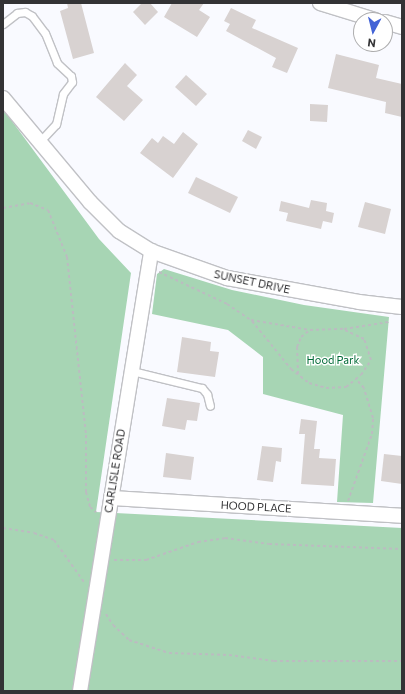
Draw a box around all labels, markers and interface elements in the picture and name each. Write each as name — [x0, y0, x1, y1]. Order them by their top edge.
north arrow — [353, 12, 393, 52]
text: N — [367, 36, 377, 50]
street label: SUNSET DRIVE — [213, 267, 291, 297]
park label: Hood Park — [307, 353, 359, 367]
street label: CARLISLE ROAD — [102, 428, 128, 514]
street label: HOOD PLACE — [220, 499, 292, 515]

